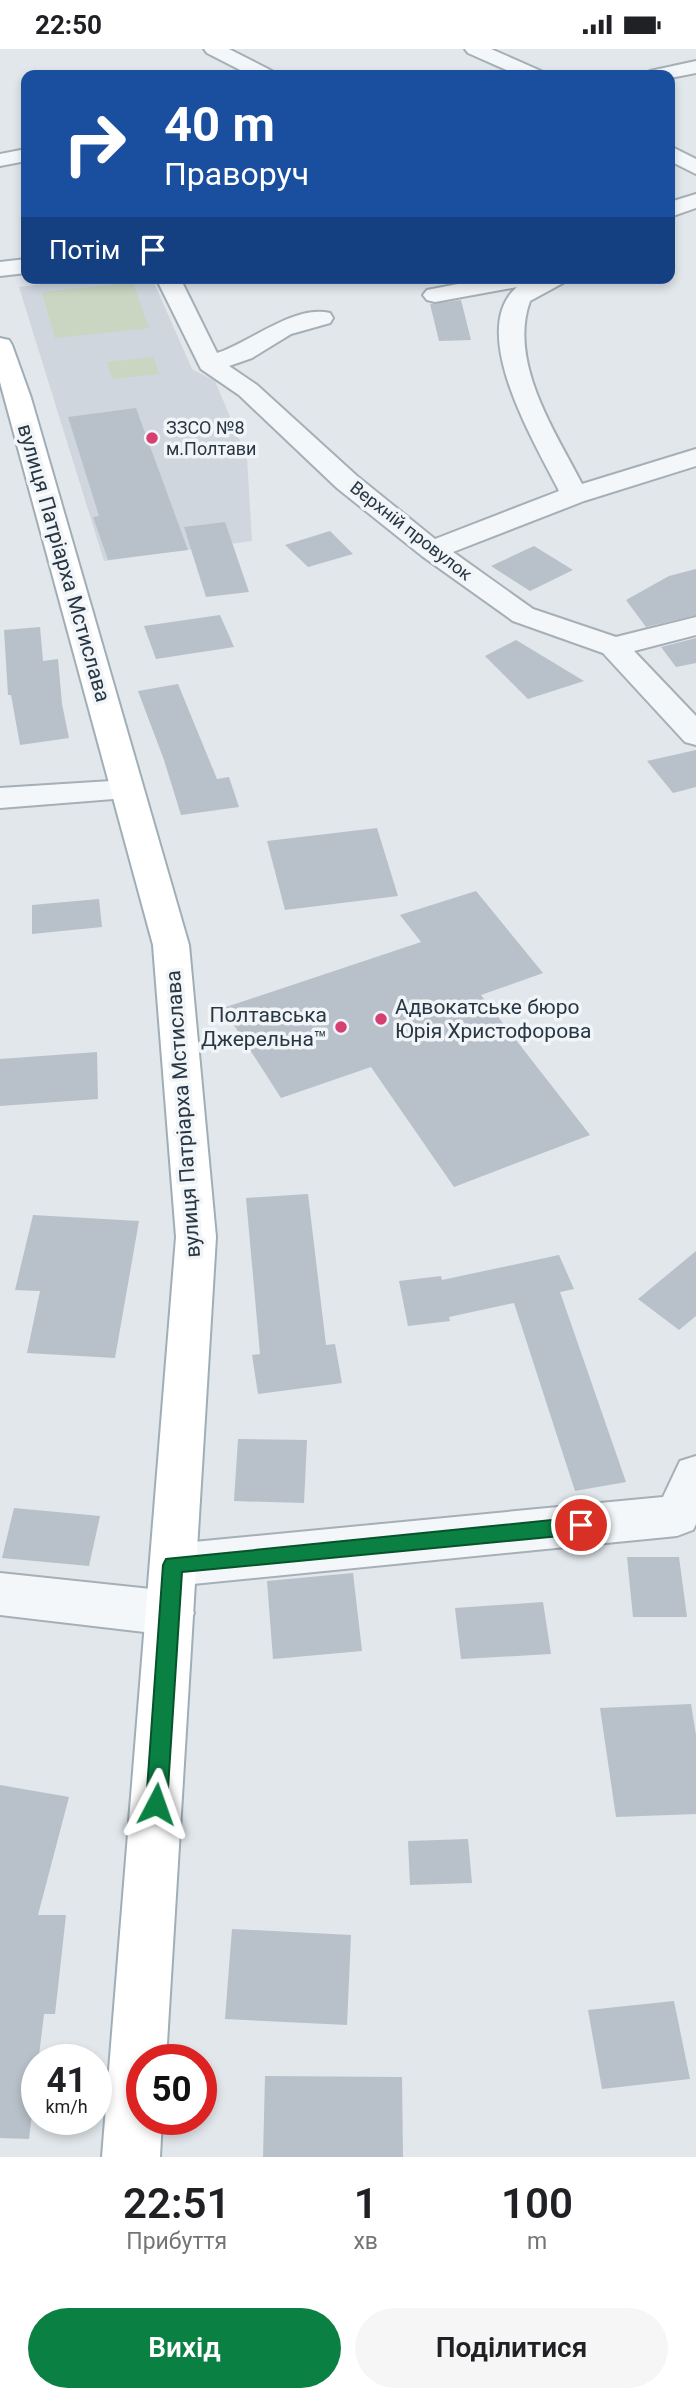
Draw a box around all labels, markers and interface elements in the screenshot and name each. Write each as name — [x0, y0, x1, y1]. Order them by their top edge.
text: 22:50 — [35, 10, 102, 40]
text: 40 m — [164, 96, 275, 153]
icon: right — [49, 98, 140, 189]
text: Праворуч — [164, 155, 309, 193]
icon: arrive — [134, 231, 172, 269]
text: Потім — [49, 235, 120, 265]
place label: ЗЗСО №8 м.Полтави — [166, 417, 256, 459]
street label: вулиця Патріарха Мстислава — [13, 421, 115, 705]
marker: ЗЗСО №8 м.Полтави — [144, 430, 160, 446]
street label: Верхній провулок — [346, 477, 477, 585]
street label: вулиця Патріарха Мстислава — [161, 970, 205, 1258]
place label: Адвокатське бюро Юрія Христофорова — [395, 995, 592, 1043]
place label: Полтавська Джерельна™ — [201, 1003, 327, 1051]
marker: Адвокатське бюро Юрія Христофорова — [373, 1011, 389, 1027]
marker: Полтавська Джерельна™ — [333, 1019, 349, 1035]
pin — [551, 1495, 611, 1555]
icon: arrive — [562, 1506, 600, 1544]
position arrow — [119, 1767, 193, 1841]
speed limit sign: 50 — [126, 2044, 217, 2135]
text: 41 — [46, 2060, 87, 2101]
text: km/h — [45, 2096, 88, 2117]
text: 22:51 — [123, 2179, 230, 2228]
text: 1 — [354, 2179, 378, 2228]
text: 100 — [501, 2179, 573, 2228]
text: Прибуття — [126, 2228, 227, 2255]
text: хв — [353, 2228, 378, 2255]
text: m — [527, 2228, 547, 2255]
button: Вихід — [28, 2308, 341, 2388]
button: Поділитися — [355, 2308, 668, 2388]

